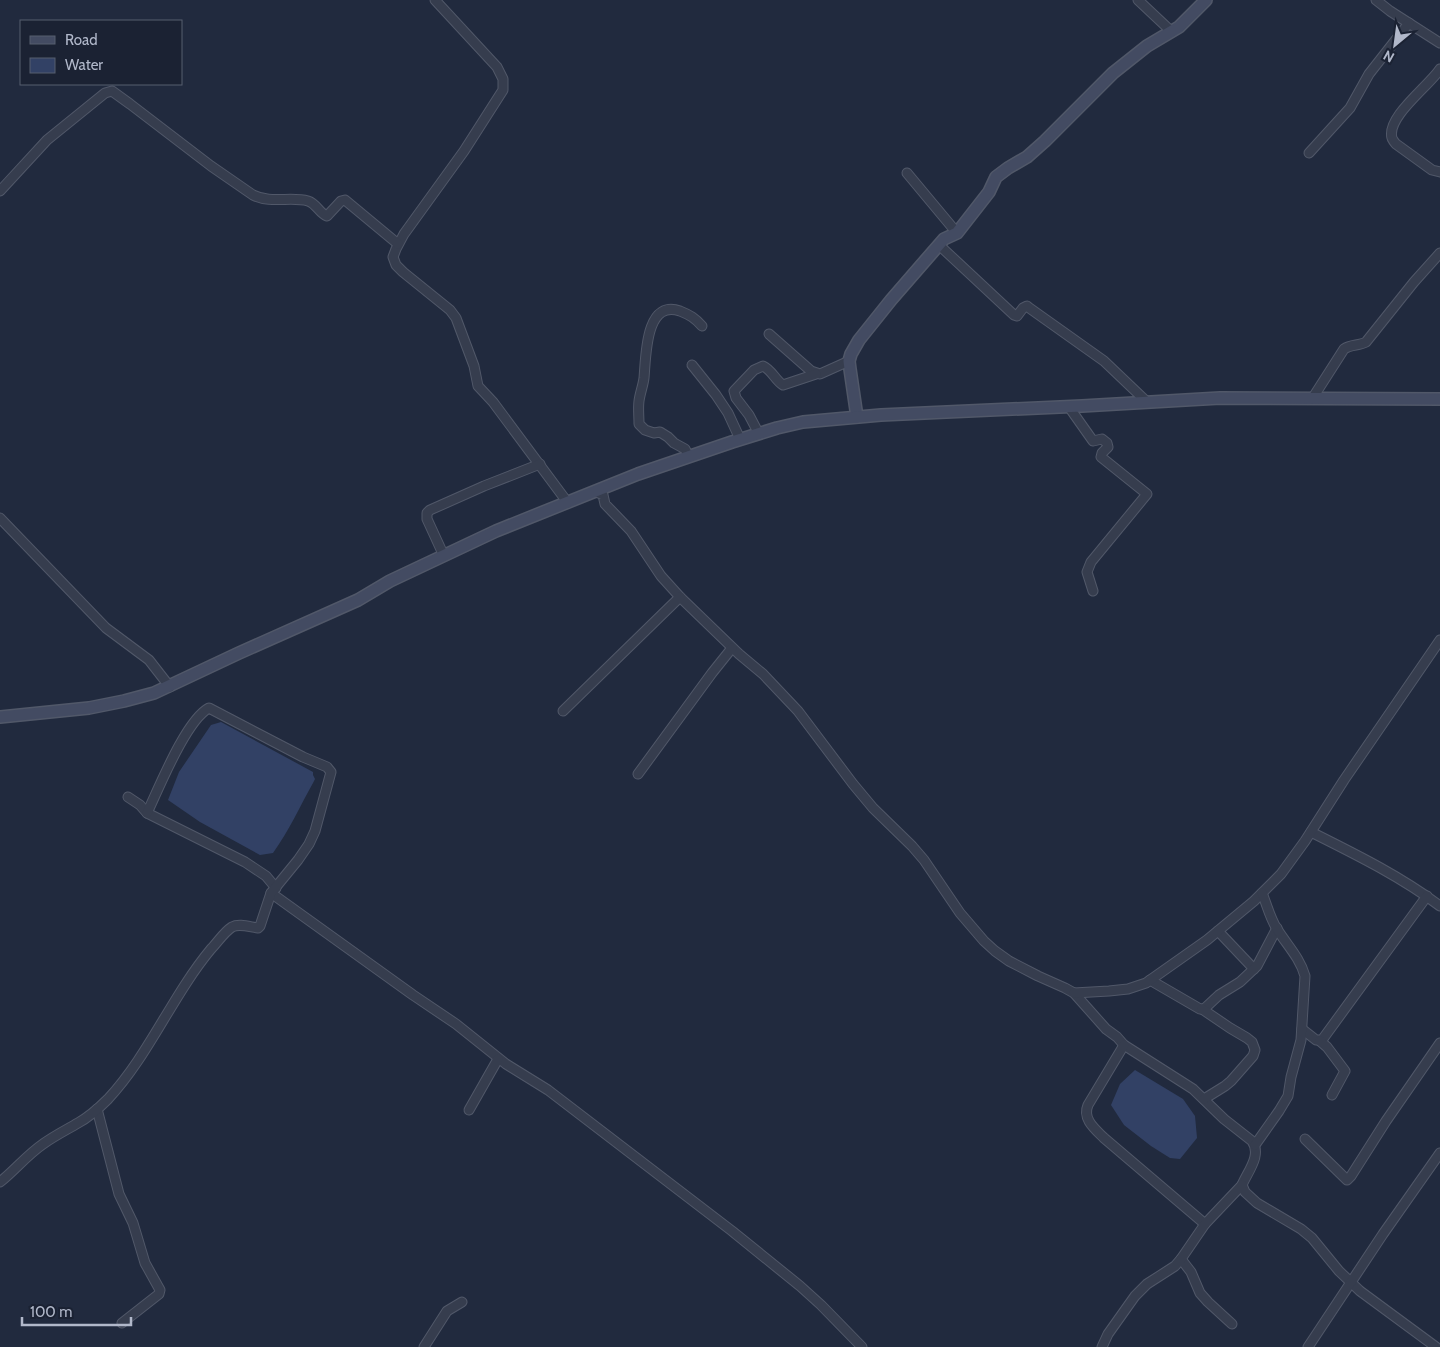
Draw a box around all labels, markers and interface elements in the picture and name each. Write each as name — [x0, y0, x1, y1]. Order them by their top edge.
legend — [20, 20, 182, 85]
north arrow — [1370, 20, 1420, 70]
text: Road — [65, 31, 98, 49]
text: N — [1380, 46, 1397, 67]
text: Water — [65, 56, 103, 74]
scale bar — [22, 1294, 131, 1326]
text: 100 m — [30, 1303, 72, 1321]

